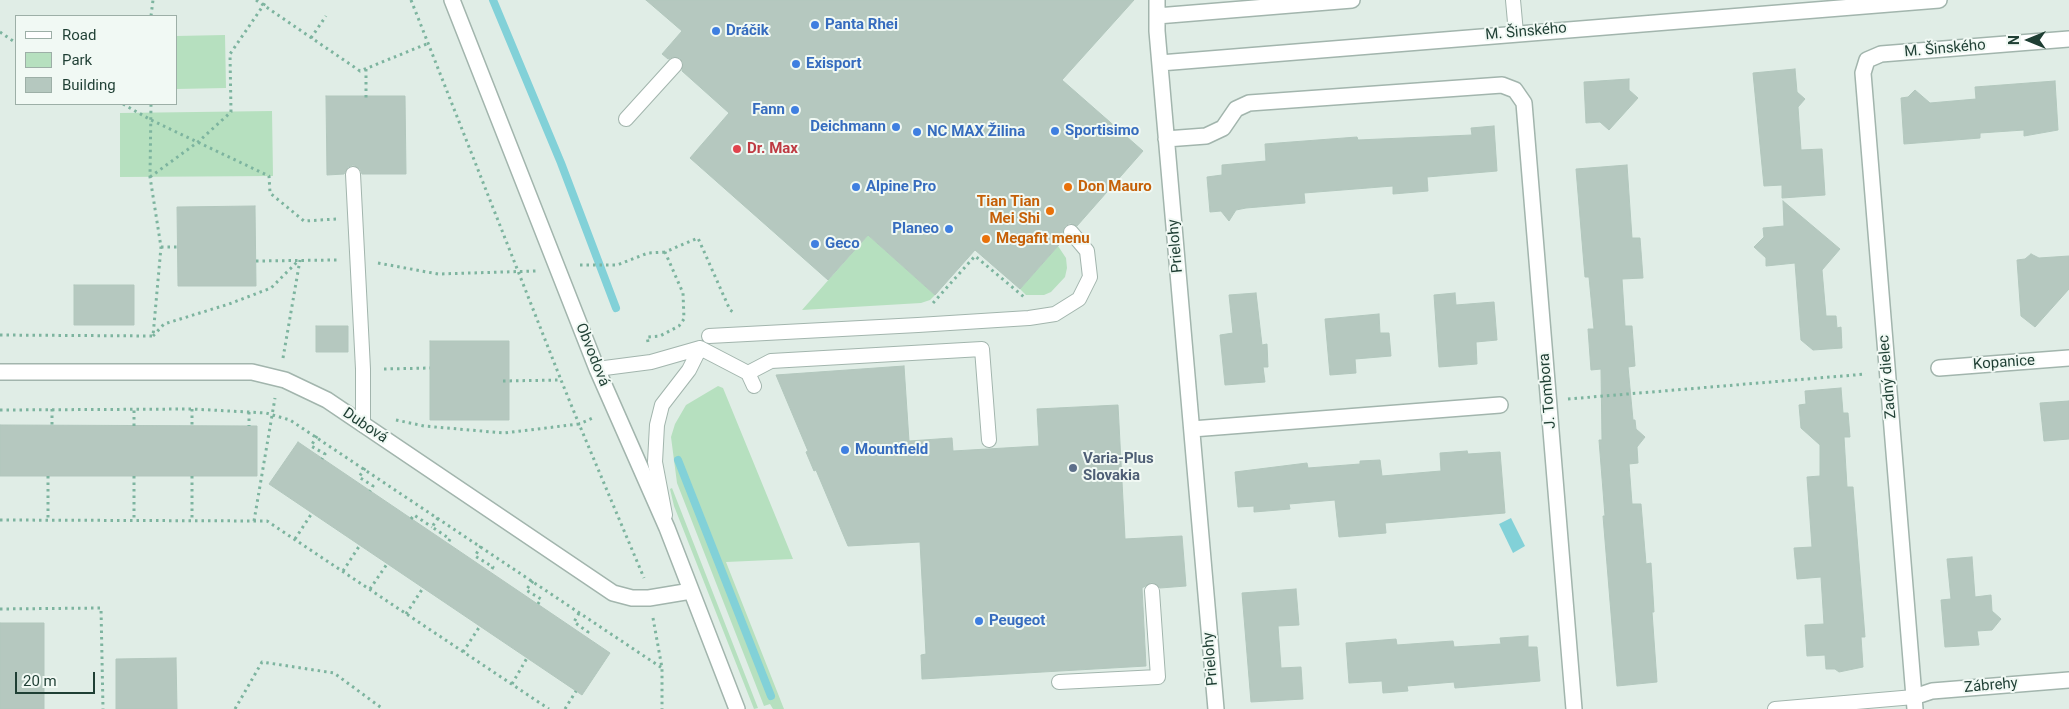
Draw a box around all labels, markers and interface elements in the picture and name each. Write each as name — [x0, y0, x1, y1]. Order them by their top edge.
legend — [15, 15, 178, 105]
north arrow — [2004, 15, 2054, 65]
place label: Panta Rhei — [825, 16, 898, 34]
marker: Panta Rhei — [809, 19, 821, 31]
street label: M. Šinského — [1485, 19, 1567, 45]
place label: Dráčik — [726, 22, 769, 40]
marker: Dráčik — [710, 25, 722, 37]
text: Road — [62, 26, 96, 44]
text: N — [2006, 35, 2022, 45]
street label: M. Šinského — [1904, 36, 1986, 62]
text: Park — [62, 51, 92, 69]
place label: Exisport — [806, 55, 862, 73]
marker: Exisport — [790, 58, 802, 70]
text: Building — [62, 76, 116, 94]
place label: Fann — [752, 101, 785, 119]
marker: Fann — [789, 104, 801, 116]
place label: Deichmann — [810, 118, 886, 136]
marker: Deichmann — [890, 121, 902, 133]
place label: Sportisimo — [1065, 122, 1139, 140]
place label: NC MAX Žilina — [927, 123, 1025, 141]
marker: Sportisimo — [1049, 125, 1061, 137]
marker: NC MAX Žilina — [911, 126, 923, 138]
place label: Dr. Max — [747, 140, 798, 158]
marker: Dr. Max — [731, 143, 743, 155]
place label: Alpine Pro — [866, 178, 936, 196]
place label: Don Mauro — [1078, 178, 1152, 196]
marker: Alpine Pro — [850, 181, 862, 193]
marker: Don Mauro — [1062, 181, 1074, 193]
place label: Tian Tian Mei Shi — [977, 193, 1040, 228]
marker: Tian Tian Mei Shi — [1044, 205, 1056, 217]
street label: Prielohy — [1165, 218, 1187, 274]
place label: Planeo — [892, 220, 939, 238]
marker: Planeo — [943, 223, 955, 235]
place label: Megafit menu — [996, 230, 1090, 248]
marker: Megafit menu — [980, 233, 992, 245]
place label: Geco — [825, 235, 860, 253]
marker: Geco — [809, 238, 821, 250]
street label: Obvodová — [571, 321, 613, 389]
street label: Zadný dielec — [1875, 334, 1901, 420]
street label: J. Tombora — [1536, 352, 1560, 430]
street label: Kopanice — [1972, 352, 2036, 374]
street label: Dubová — [339, 404, 391, 448]
place label: Mountfield — [855, 441, 928, 459]
marker: Mountfield — [839, 444, 851, 456]
place label: Varia-Plus Slovakia — [1083, 450, 1154, 485]
marker: Varia-Plus Slovakia — [1067, 462, 1079, 474]
place label: Peugeot — [989, 612, 1045, 630]
marker: Peugeot — [973, 615, 985, 627]
street label: Prielohy — [1200, 631, 1222, 687]
scale bar — [18, 662, 98, 694]
text: 20 m — [23, 672, 57, 690]
street label: Zábrehy — [1963, 675, 2019, 697]

